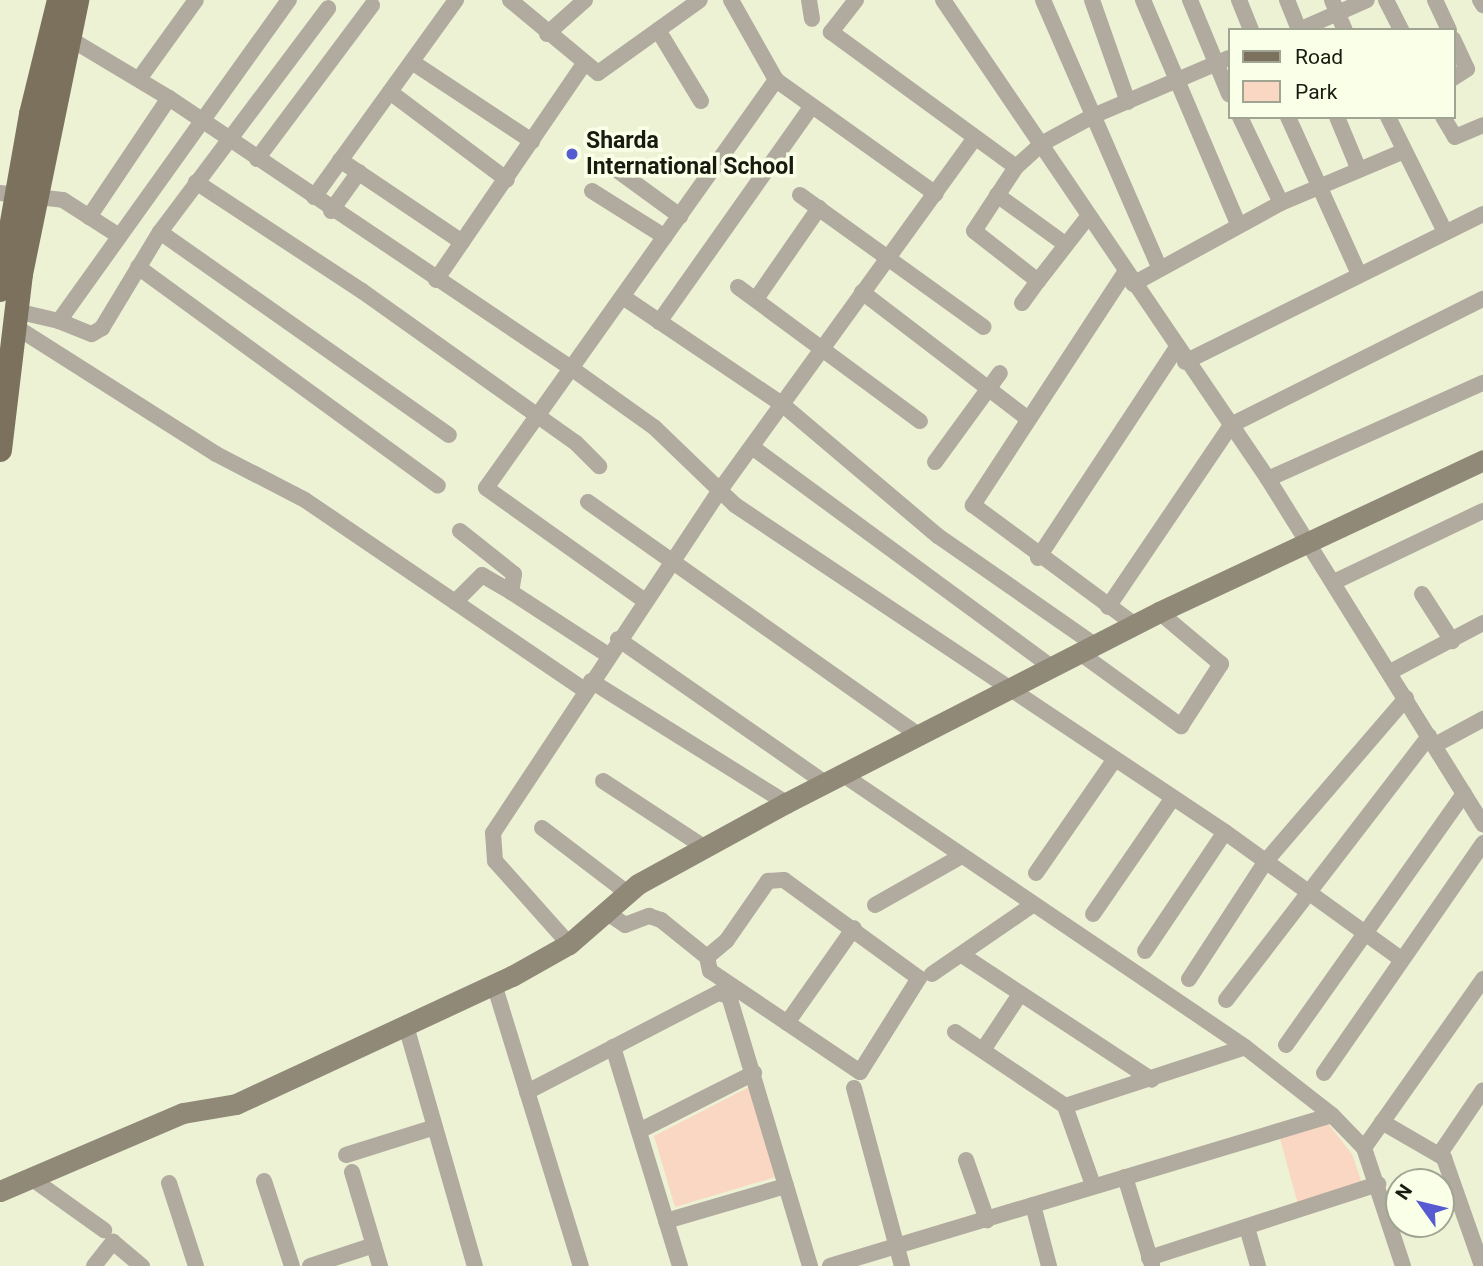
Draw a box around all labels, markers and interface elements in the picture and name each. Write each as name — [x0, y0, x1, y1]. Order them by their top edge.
legend — [1228, 28, 1455, 119]
text: Road — [1295, 45, 1343, 69]
text: Park — [1295, 80, 1337, 104]
place label: Sharda International School — [586, 127, 794, 181]
marker: Sharda International School — [564, 146, 580, 162]
north arrow — [1385, 1168, 1455, 1238]
text: N — [1391, 1180, 1417, 1204]

